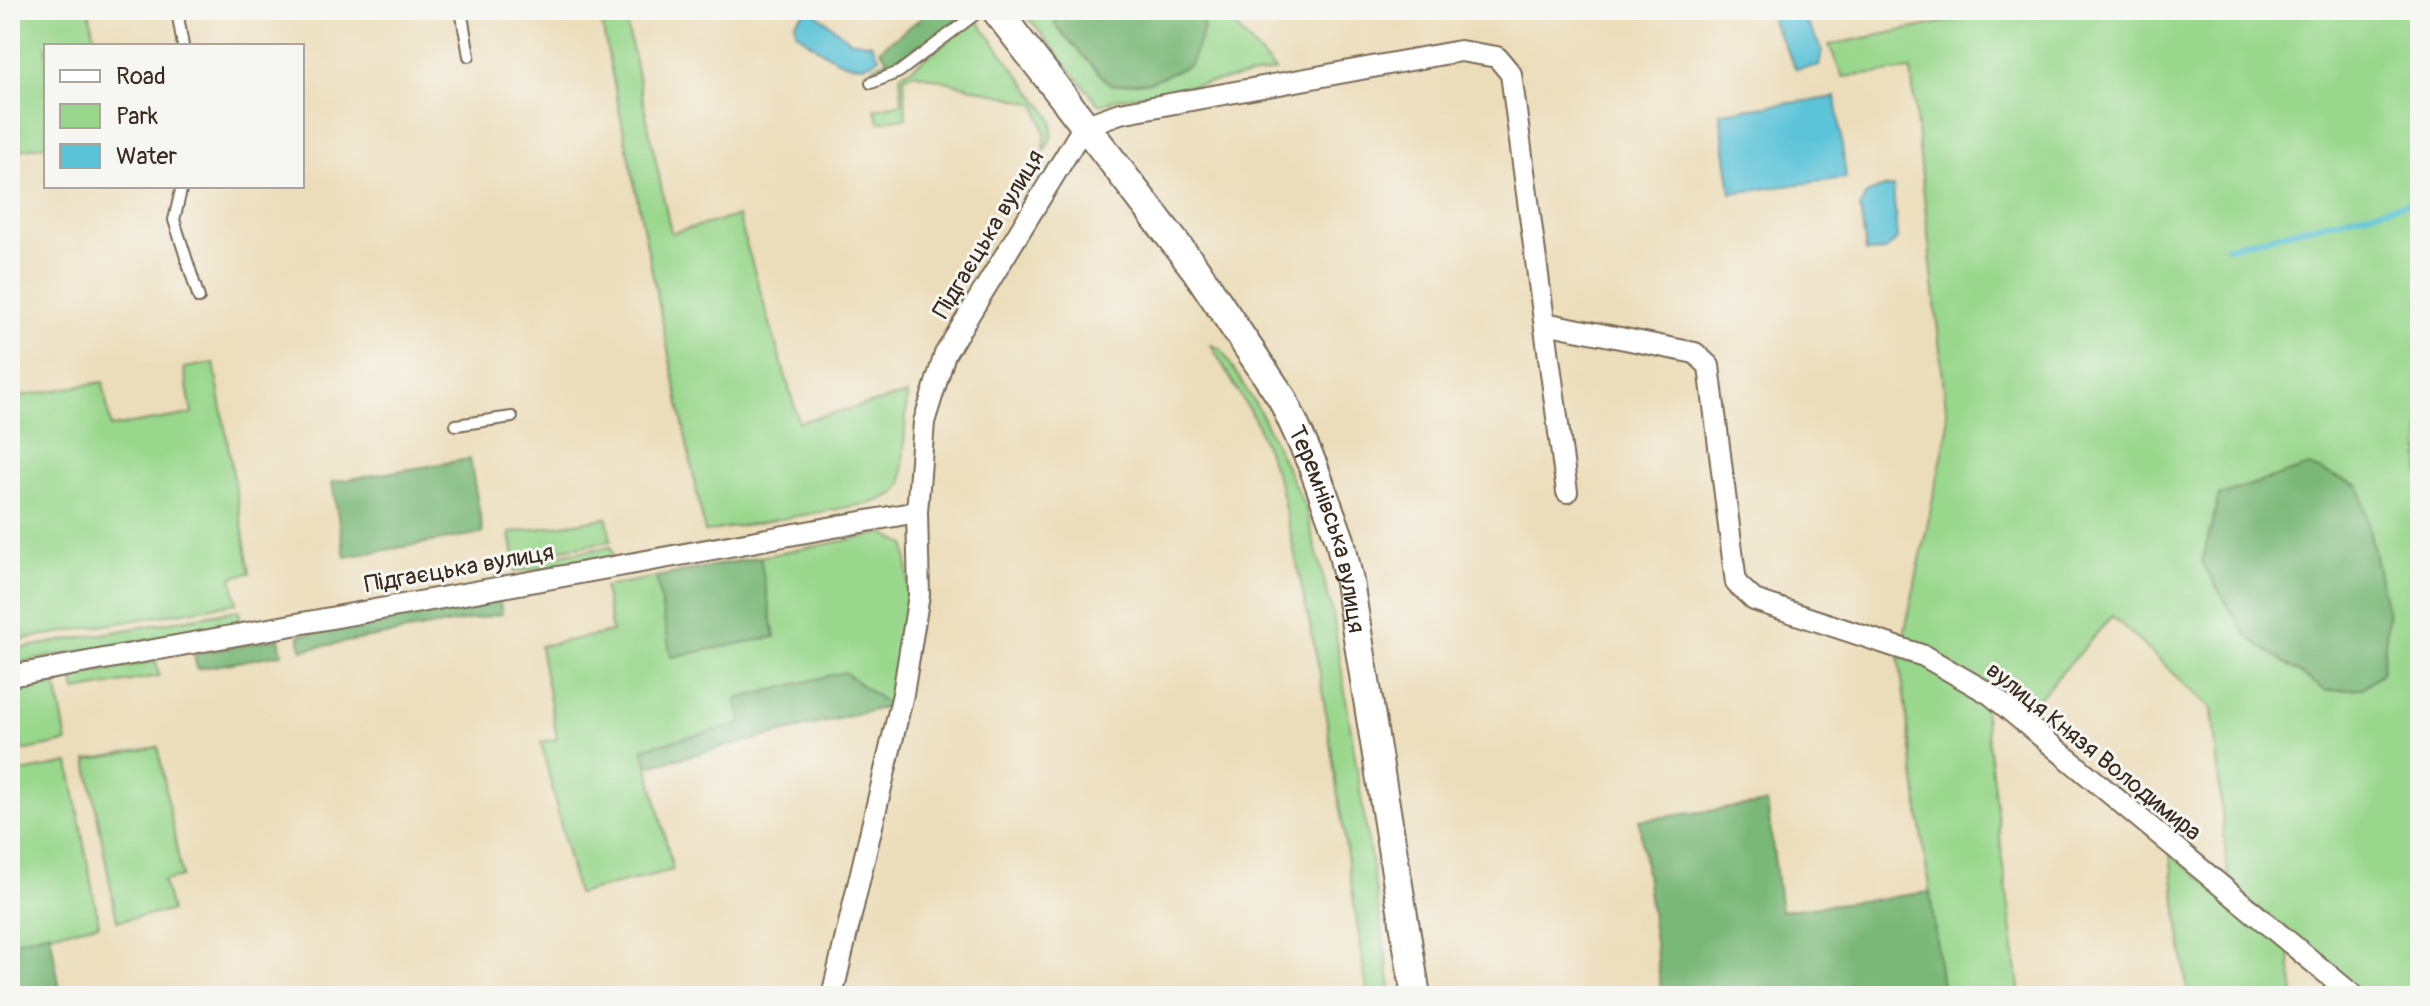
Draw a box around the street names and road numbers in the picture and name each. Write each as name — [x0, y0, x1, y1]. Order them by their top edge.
street label: Підгаєцька вулиця — [927, 145, 1050, 324]
street label: Теремнівська вулиця — [1282, 421, 1371, 635]
street label: Підгаєцька вулиця — [362, 538, 556, 599]
street label: вулиця Князя Володимира — [1980, 656, 2207, 847]

